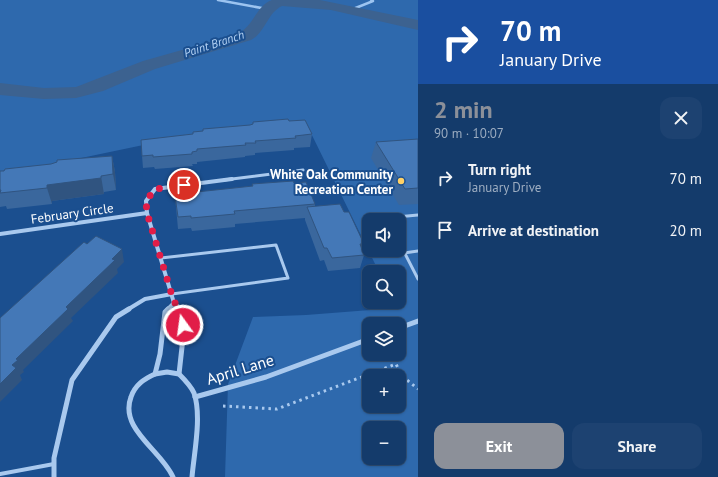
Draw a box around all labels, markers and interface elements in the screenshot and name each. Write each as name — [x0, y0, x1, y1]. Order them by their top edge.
text: 70 m — [500, 12, 561, 49]
icon: right — [434, 16, 486, 68]
water label: Paint Branch — [182, 27, 246, 60]
text: January Drive — [500, 48, 602, 71]
text: 2 min — [434, 94, 493, 125]
button: close — [660, 97, 702, 139]
text: 90 m · 10:07 — [434, 125, 504, 142]
text: Turn right — [468, 160, 531, 179]
place label: White Oak Community Recreation Center — [270, 166, 394, 198]
icon: right — [434, 167, 456, 189]
pin — [167, 168, 201, 202]
text: 70 m — [669, 169, 702, 188]
icon: arrive — [173, 174, 195, 196]
marker: White Oak Community Recreation Center — [396, 176, 406, 186]
text: January Drive — [468, 179, 541, 196]
street label: February Circle — [30, 199, 114, 228]
map controls — [362, 213, 406, 465]
button: sound — [362, 213, 406, 257]
icon: arrive — [434, 219, 456, 241]
text: Arrive at destination — [468, 221, 599, 240]
text: 20 m — [669, 221, 702, 240]
button: search — [362, 265, 406, 309]
position arrow — [162, 304, 204, 346]
button: layers — [362, 317, 406, 361]
street label: April Lane — [204, 349, 276, 389]
button: + — [362, 369, 406, 413]
button: − — [362, 421, 406, 465]
button: Exit — [434, 423, 564, 469]
button: Share — [572, 423, 702, 469]

